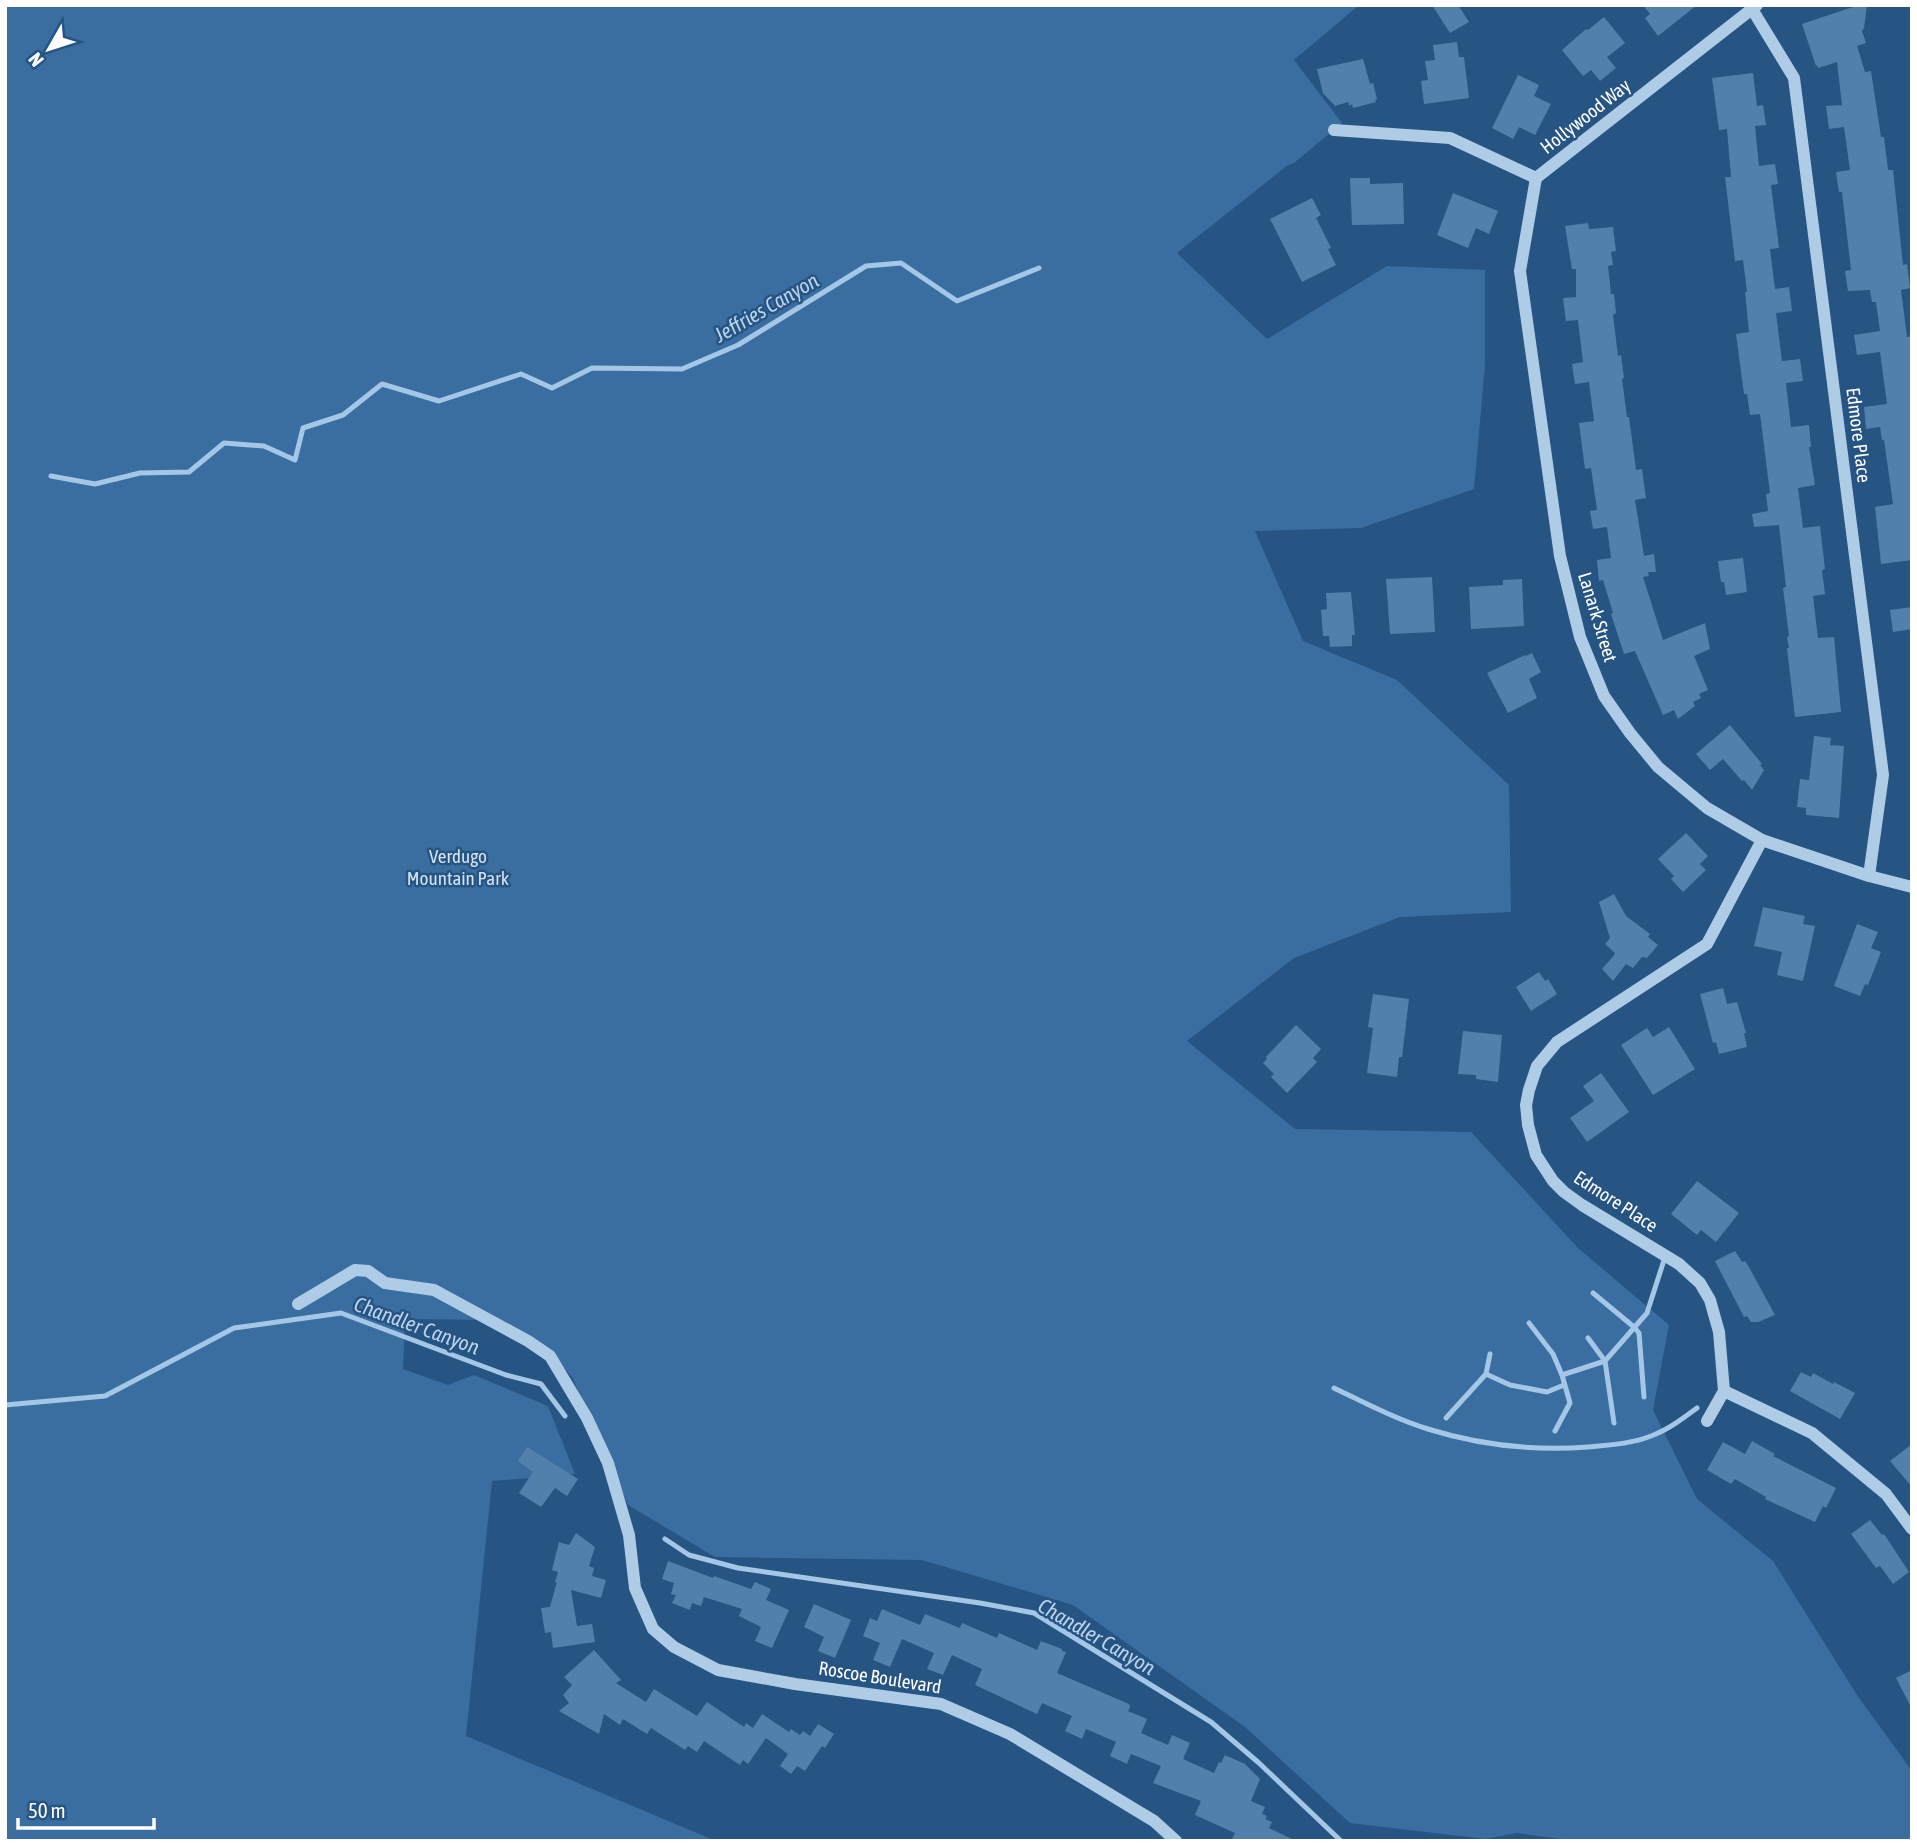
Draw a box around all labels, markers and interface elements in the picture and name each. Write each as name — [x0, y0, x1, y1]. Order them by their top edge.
north arrow — [14, 14, 84, 84]
text: N — [24, 48, 48, 71]
street label: Hollywood Way — [1536, 74, 1635, 158]
water label: Jeffries Canyon — [709, 268, 822, 347]
street label: Edmore Place — [1842, 386, 1876, 484]
street label: Lanark Street — [1574, 570, 1622, 664]
park label: Verdugo Mountain Park — [407, 845, 510, 889]
street label: Edmore Place — [1570, 1166, 1662, 1236]
water label: Chandler Canyon — [351, 1291, 483, 1359]
water label: Chandler Canyon — [1034, 1593, 1160, 1679]
street label: Roscoe Boulevard — [817, 1656, 943, 1698]
scale bar — [18, 1786, 154, 1830]
text: 50 m — [28, 1798, 66, 1822]

